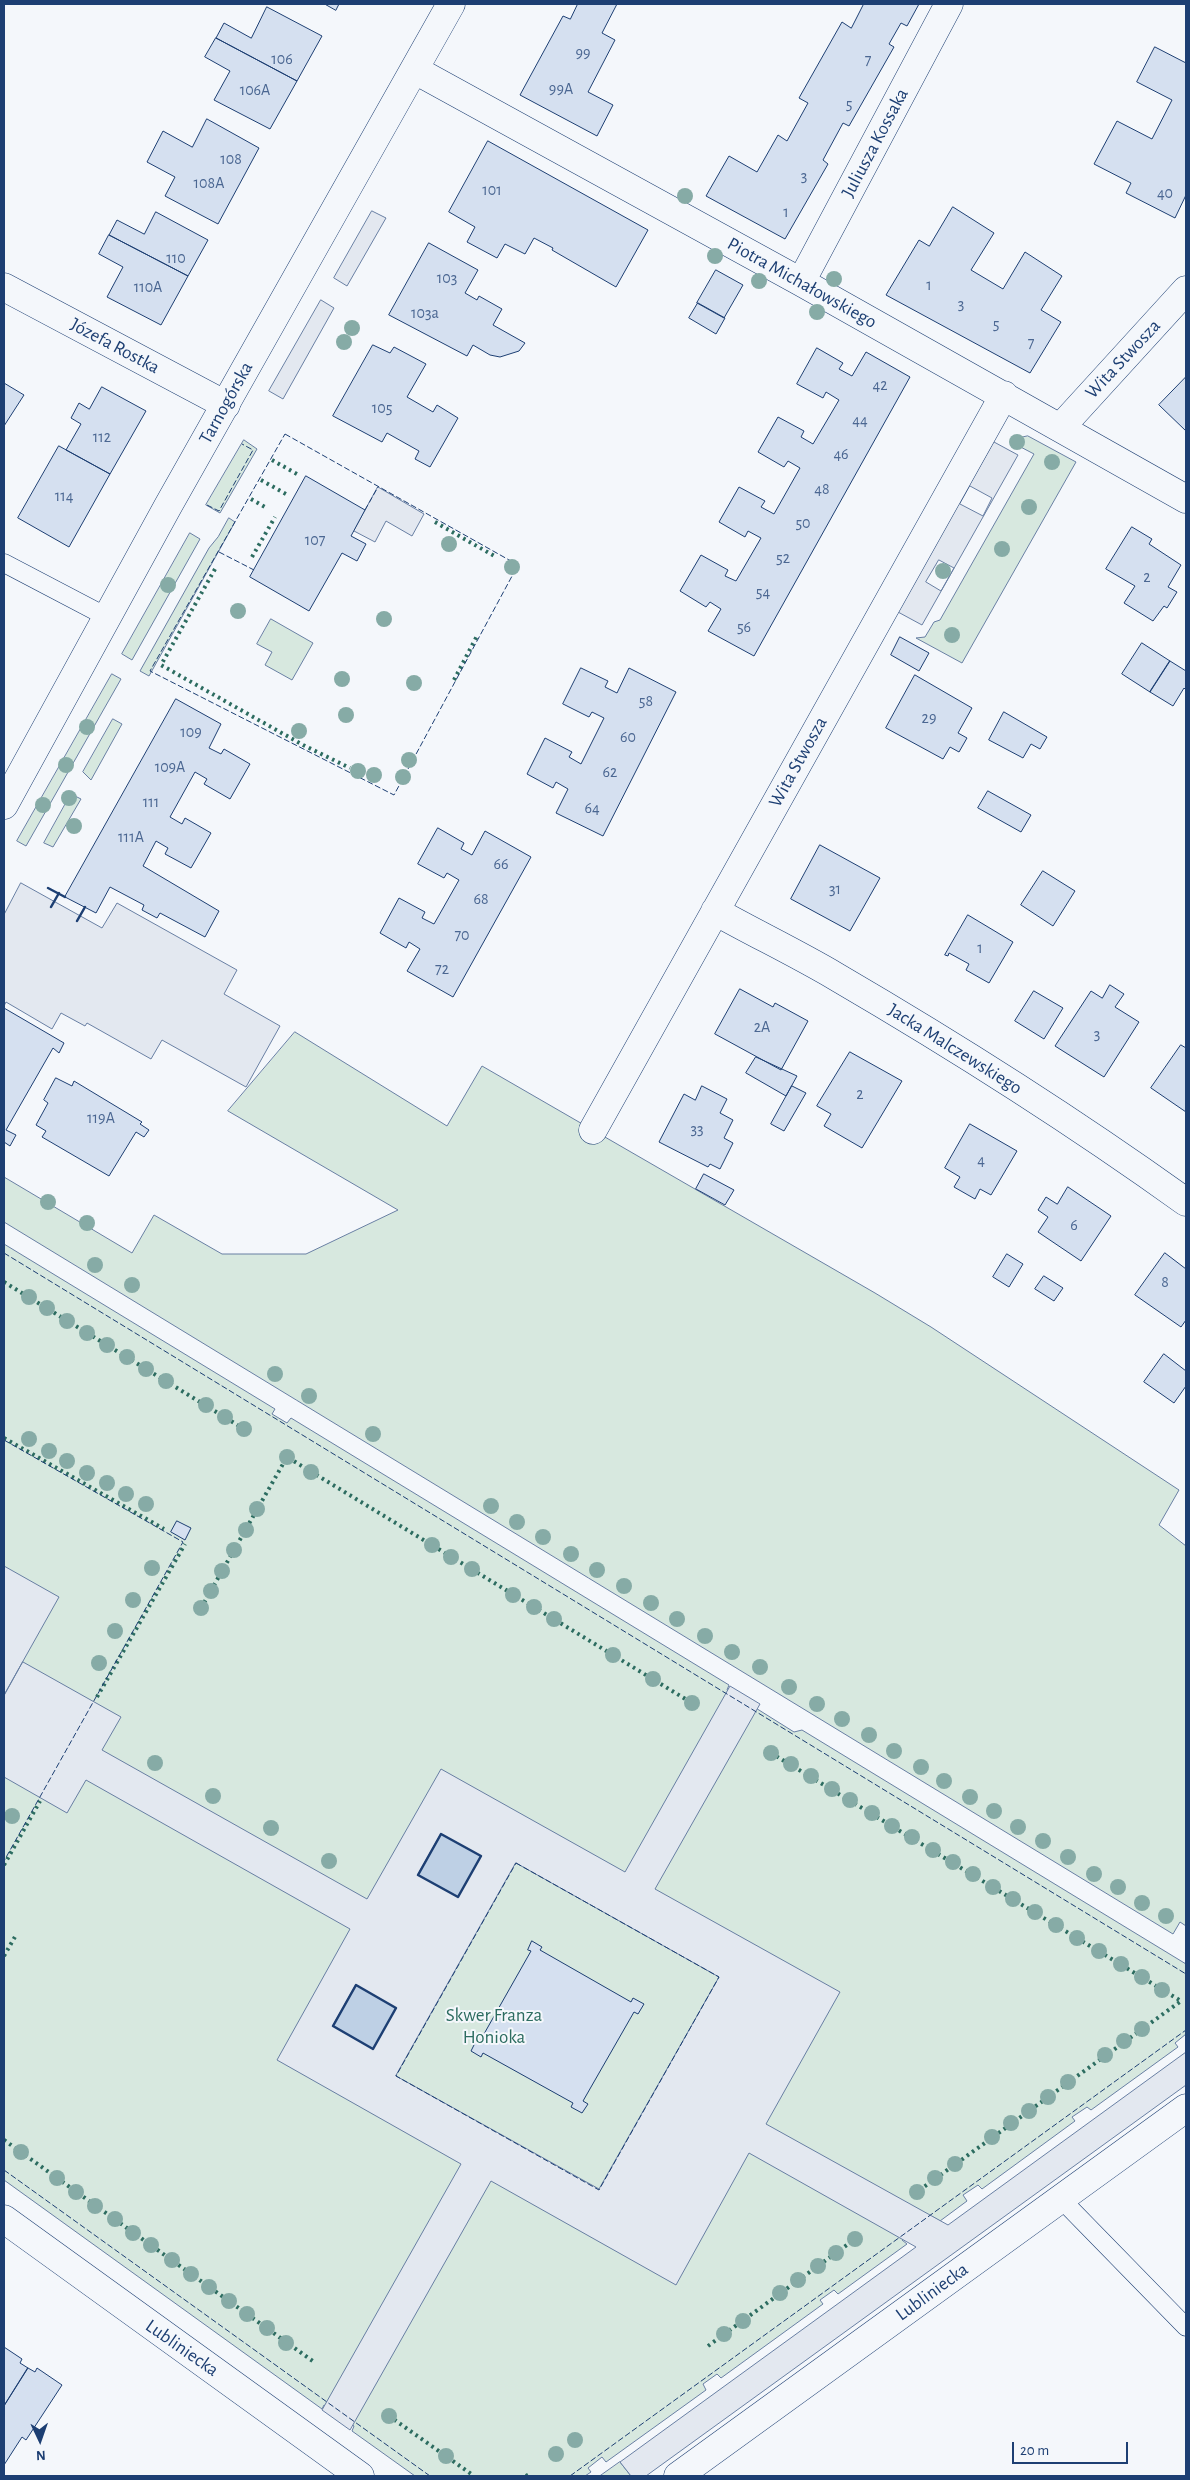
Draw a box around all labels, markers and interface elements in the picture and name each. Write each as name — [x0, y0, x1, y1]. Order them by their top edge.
house number: 99 — [575, 43, 591, 63]
house number: 106 — [271, 49, 293, 69]
house number: 7 — [865, 50, 871, 70]
house number: 99A — [549, 79, 573, 99]
house number: 106A — [240, 80, 270, 100]
street label: Juliusza Kossaka — [837, 85, 913, 201]
house number: 5 — [846, 94, 852, 114]
house number: 108 — [220, 149, 242, 169]
house number: 3 — [801, 166, 807, 186]
house number: 108A — [194, 173, 224, 193]
house number: 101 — [482, 180, 502, 200]
house number: 40 — [1157, 183, 1173, 203]
house number: 1 — [783, 202, 789, 222]
street label: Piotra Michałowskiego — [723, 232, 881, 334]
house number: 110 — [166, 248, 186, 268]
house number: 103 — [437, 268, 457, 288]
house number: 1 — [926, 275, 932, 295]
house number: 110A — [134, 277, 162, 297]
house number: 3 — [958, 294, 964, 314]
house number: 103a — [411, 303, 439, 323]
street label: Józefa Rostka — [67, 313, 163, 379]
house number: 5 — [993, 314, 999, 334]
street label: Wita Stwosza — [1081, 315, 1165, 403]
house number: 7 — [1028, 333, 1034, 353]
street label: Tarnogórska — [194, 358, 258, 448]
house number: 42 — [873, 375, 887, 395]
house number: 105 — [372, 398, 392, 418]
house number: 44 — [852, 410, 868, 430]
house number: 112 — [93, 427, 111, 447]
house number: 46 — [833, 444, 849, 464]
house number: 48 — [814, 479, 830, 499]
house number: 114 — [55, 486, 73, 506]
house number: 50 — [795, 513, 811, 533]
house number: 107 — [305, 530, 325, 550]
house number: 52 — [776, 548, 790, 568]
house number: 2 — [1143, 567, 1151, 587]
house number: 54 — [756, 582, 770, 602]
house number: 56 — [737, 617, 751, 637]
house number: 58 — [639, 691, 653, 711]
house number: 29 — [922, 708, 936, 728]
street label: Wita Stwosza — [764, 713, 832, 811]
house number: 109 — [180, 722, 202, 742]
house number: 60 — [620, 727, 636, 747]
house number: 109A — [155, 757, 185, 777]
house number: 62 — [603, 762, 617, 782]
house number: 111 — [143, 792, 159, 812]
house number: 64 — [584, 798, 600, 818]
house number: 111A — [118, 827, 144, 847]
house number: 66 — [493, 854, 509, 874]
house number: 31 — [829, 879, 841, 899]
house number: 68 — [473, 889, 489, 909]
house number: 70 — [454, 925, 470, 945]
house number: 1 — [977, 938, 983, 958]
house number: 72 — [435, 959, 449, 979]
street label: Jacka Malczewskiego — [884, 999, 1026, 1099]
house number: 2A — [754, 1017, 770, 1037]
house number: 3 — [1094, 1024, 1100, 1044]
house number: 2 — [856, 1084, 864, 1104]
house number: 119A — [87, 1108, 115, 1128]
house number: 33 — [690, 1119, 704, 1139]
house number: 4 — [977, 1150, 985, 1170]
house number: 6 — [1070, 1215, 1078, 1235]
house number: 8 — [1161, 1272, 1169, 1292]
park label: Skwer Franza Honioka — [446, 2004, 542, 2048]
street label: Lubliniecka — [891, 2258, 973, 2326]
street label: Lubliniecka — [141, 2315, 223, 2381]
north arrow — [15, 2415, 65, 2465]
scale bar — [1015, 2432, 1131, 2464]
text: 20 m — [1020, 2443, 1049, 2458]
text: N — [36, 2448, 46, 2462]

